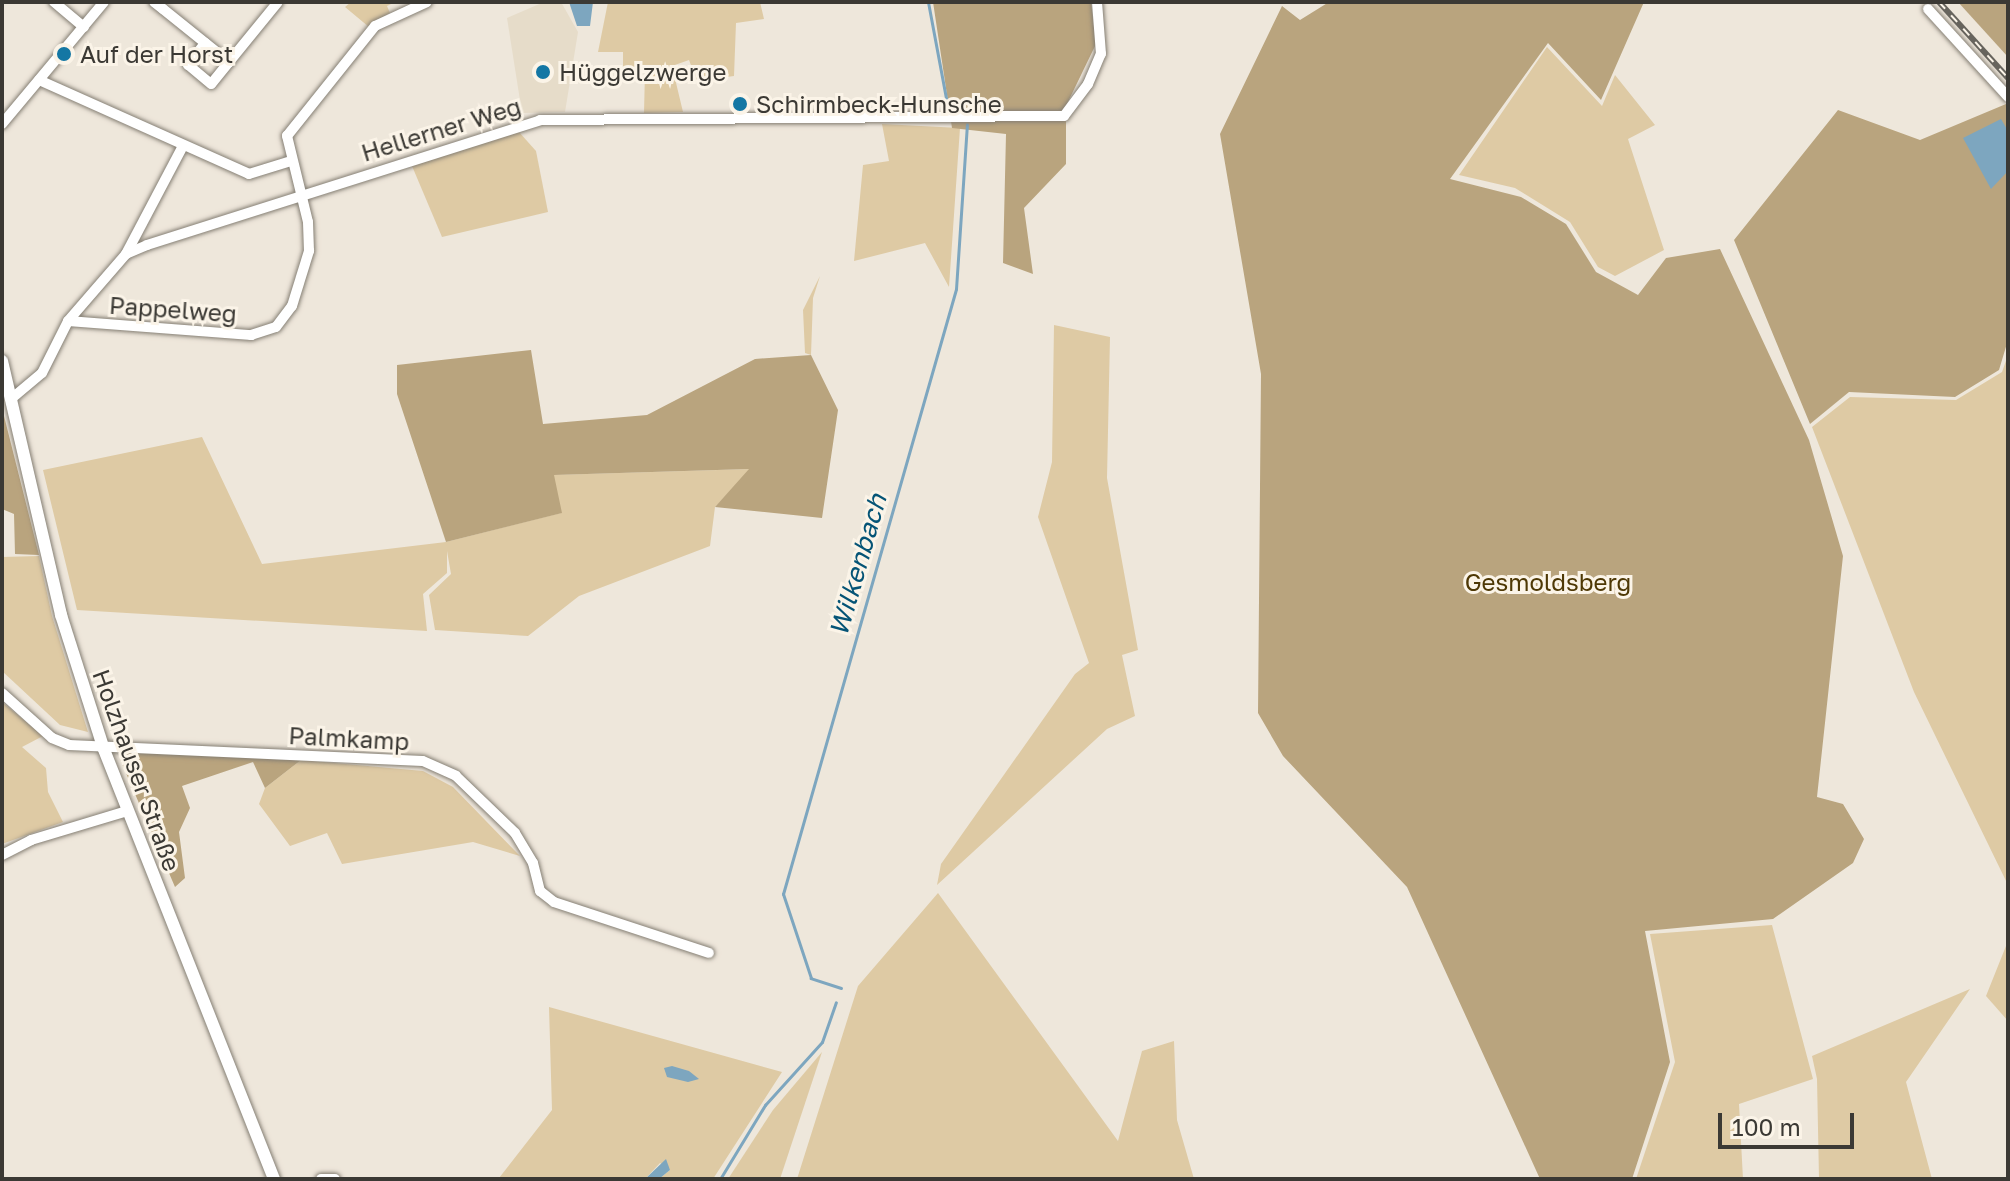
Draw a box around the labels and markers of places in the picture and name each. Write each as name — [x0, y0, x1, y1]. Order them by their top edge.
place label: Auf der Horst — [80, 40, 233, 68]
marker: Auf der Horst — [55, 45, 73, 63]
place label: Hüggelzwerge — [559, 58, 727, 86]
marker: Hüggelzwerge — [534, 63, 552, 81]
place label: Schirmbeck-Hunsche — [756, 90, 1002, 118]
marker: Schirmbeck-Hunsche — [731, 95, 749, 113]

